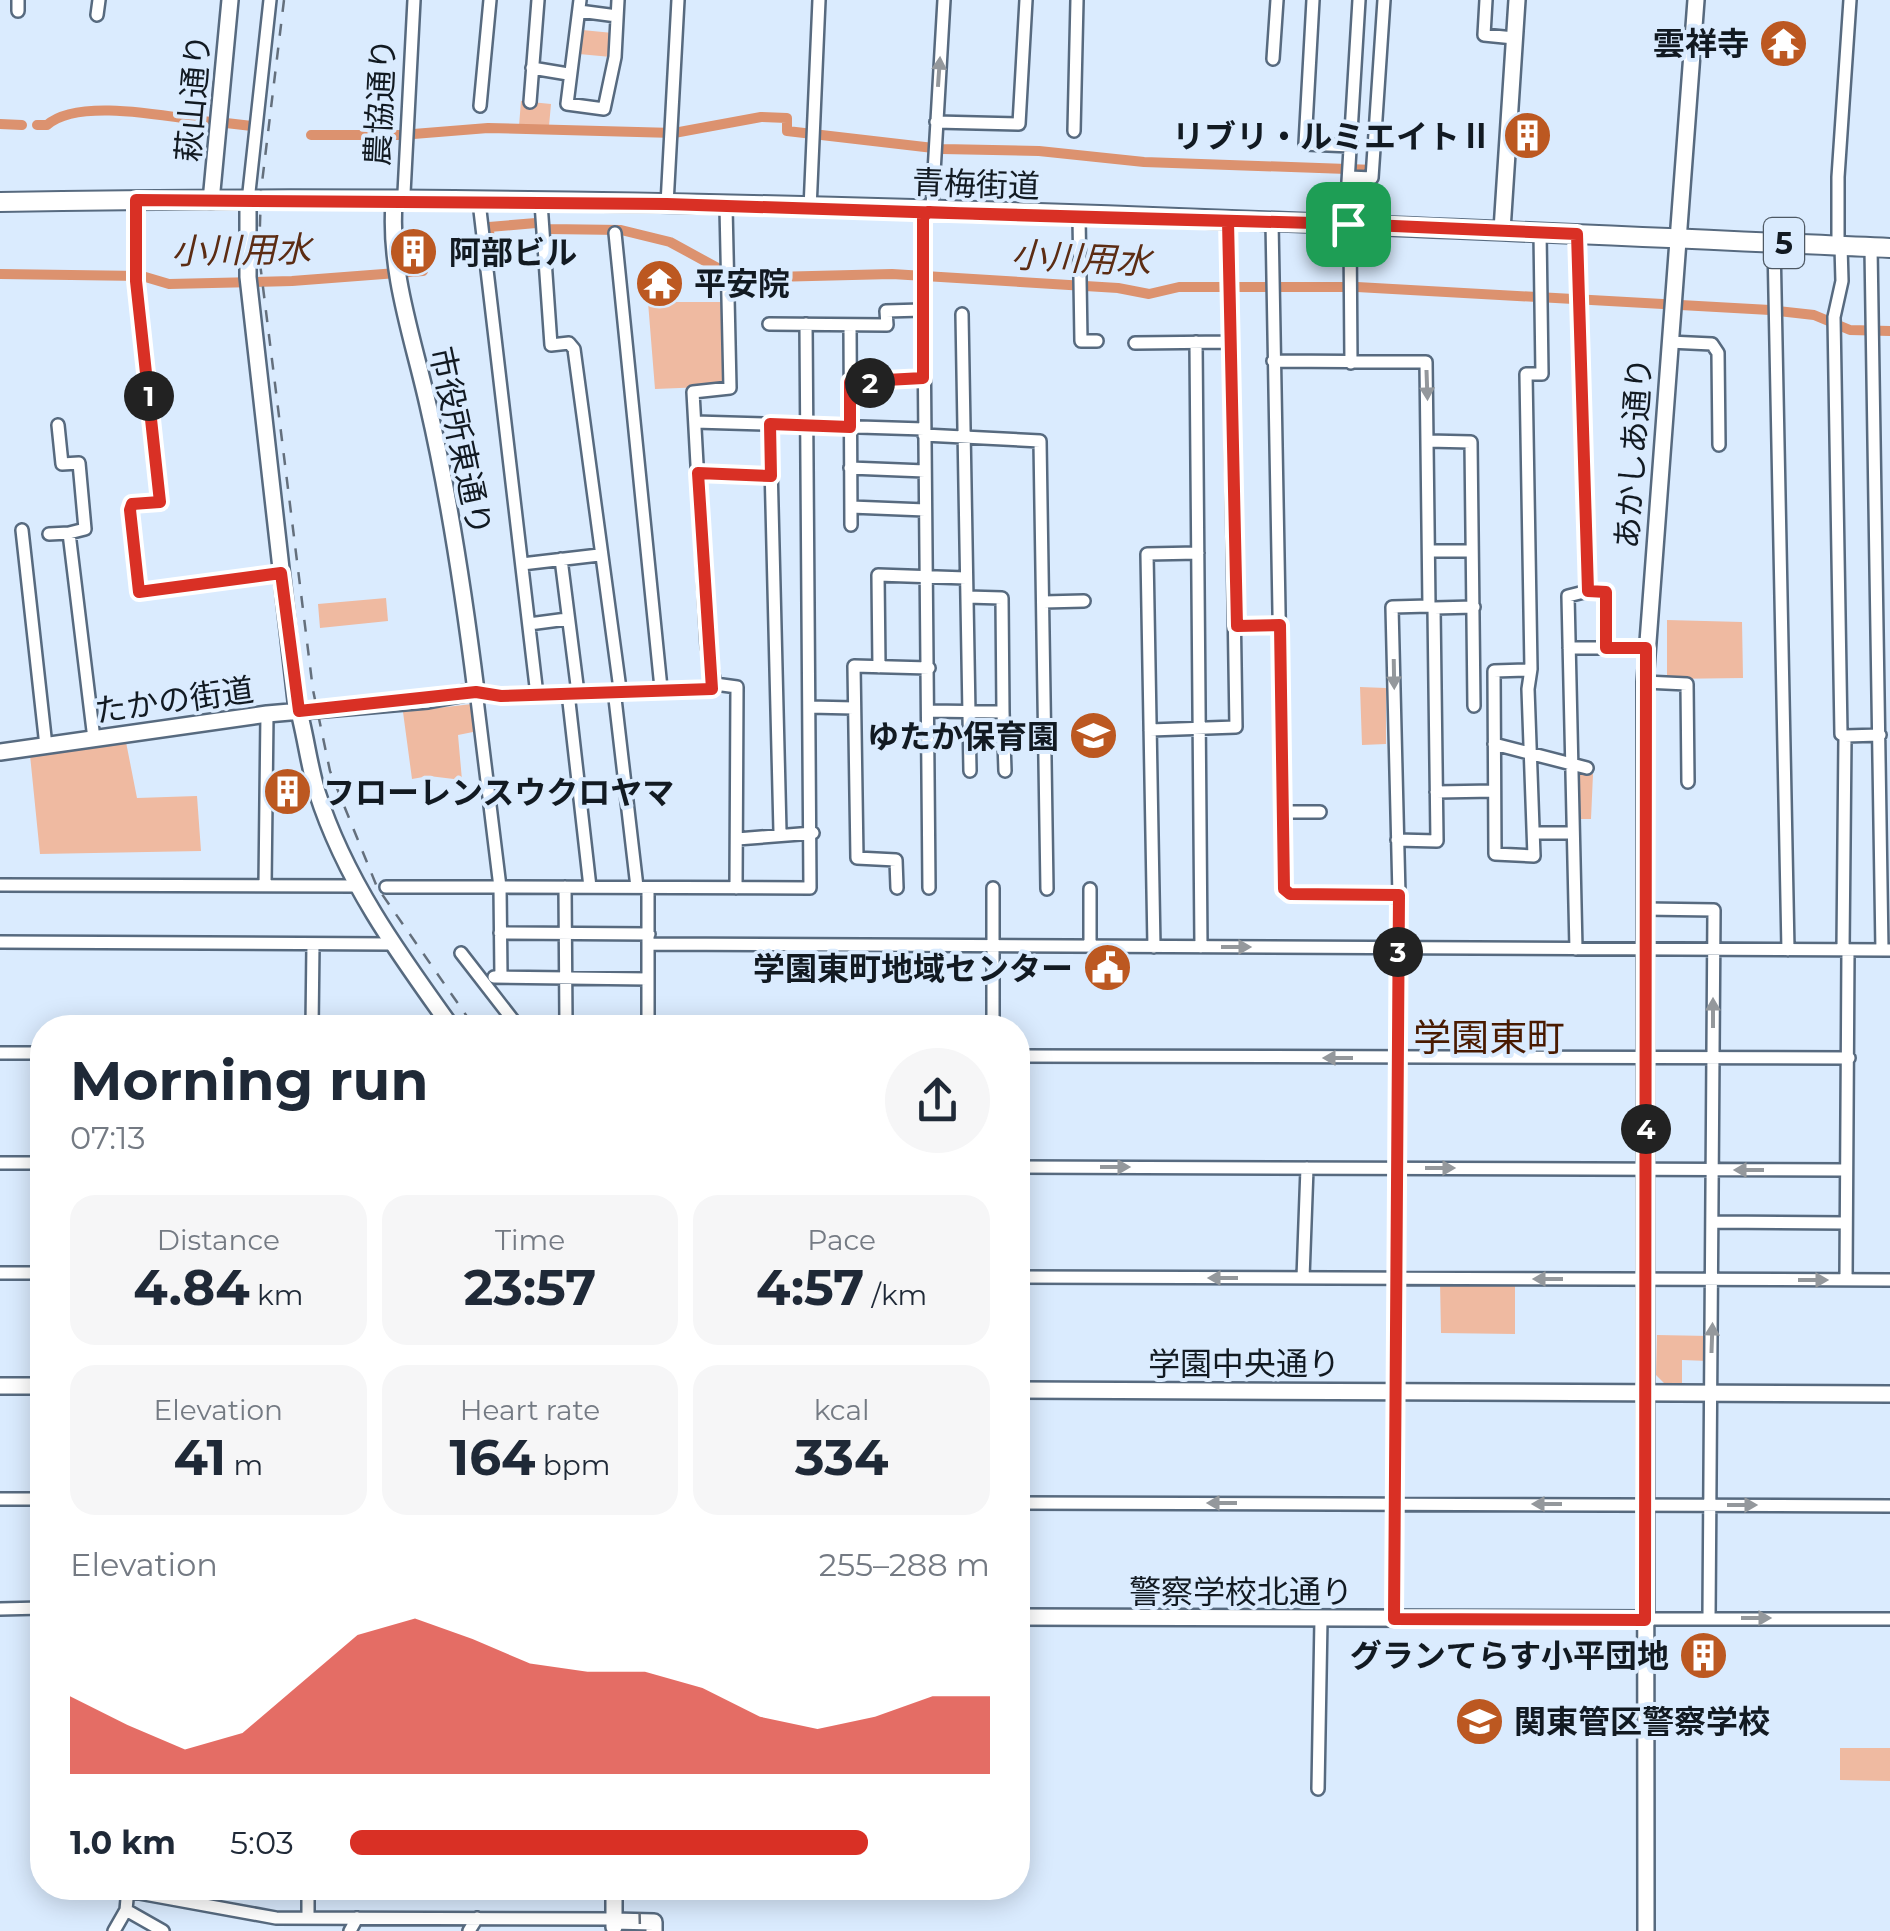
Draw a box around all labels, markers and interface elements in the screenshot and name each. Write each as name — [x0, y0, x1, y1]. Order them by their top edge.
temple icon: 雲祥寺 — [1758, 17, 1810, 69]
place label: 雲祥寺 — [1653, 24, 1749, 63]
street label: 萩山通り — [168, 33, 218, 163]
street label: 農協通り — [357, 37, 403, 167]
one-way arrow — [931, 55, 947, 87]
building icon: リブリ・ルミエイトⅡ — [1501, 110, 1553, 162]
place label: リブリ・ルミエイトⅡ — [1172, 117, 1492, 156]
street label: 青梅街道 — [911, 162, 1041, 206]
pin — [1306, 182, 1391, 267]
icon: arrive — [1321, 197, 1376, 252]
road number: 5 — [1764, 218, 1804, 268]
building icon: 阿部ビル — [388, 226, 440, 278]
water label: 小川用水 — [171, 227, 315, 273]
place label: 阿部ビル — [449, 233, 577, 272]
water label: 小川用水 — [1010, 233, 1156, 283]
temple icon: 平安院 — [633, 257, 685, 309]
place label: 平安院 — [694, 264, 790, 303]
street label: 市役所東通り — [422, 343, 500, 539]
street label: あかしあ通り — [1607, 356, 1659, 550]
pin: 2 — [845, 358, 895, 408]
text: 2 — [862, 366, 878, 400]
one-way arrow — [1419, 369, 1435, 401]
pin: 1 — [124, 371, 174, 421]
text: 1 — [144, 379, 154, 413]
one-way arrow — [1386, 658, 1402, 690]
street label: たかの街道 — [92, 670, 256, 730]
school or university icon: ゆたか保育園 — [1068, 710, 1120, 762]
place label: ゆたか保育園 — [867, 717, 1059, 756]
building icon: フローレンスウクロヤマ — [262, 766, 314, 818]
place label: フローレンスウクロヤマ — [323, 773, 674, 812]
pin: 3 — [1373, 927, 1423, 977]
text: 3 — [1390, 935, 1406, 969]
one-way arrow — [1221, 940, 1253, 956]
public building icon: 学園東町地域センター — [1082, 942, 1134, 994]
place label: 学園東町地域センター — [753, 949, 1073, 988]
one-way arrow — [1705, 996, 1721, 1028]
district label: 学園東町 — [1413, 1014, 1565, 1061]
text: Morning run — [70, 1047, 428, 1114]
button: share — [885, 1048, 990, 1153]
one-way arrow — [1322, 1049, 1354, 1065]
pin: 4 — [1621, 1104, 1671, 1154]
text: 4 — [1636, 1112, 1656, 1146]
text: 07:13 — [70, 1118, 146, 1157]
one-way arrow — [1099, 1159, 1131, 1175]
one-way arrow — [1424, 1160, 1456, 1176]
one-way arrow — [1732, 1161, 1764, 1177]
text: Distance — [157, 1223, 280, 1257]
text: Time — [495, 1223, 565, 1257]
text: Pace — [807, 1223, 876, 1257]
text: 4.84 — [133, 1257, 250, 1318]
text: 23:57 — [464, 1257, 596, 1318]
text: 4:57 — [756, 1257, 864, 1318]
one-way arrow — [1206, 1269, 1238, 1285]
one-way arrow — [1531, 1271, 1563, 1287]
one-way arrow — [1797, 1272, 1829, 1288]
text: km — [250, 1278, 303, 1312]
text: /km — [864, 1278, 927, 1312]
one-way arrow — [1704, 1321, 1720, 1353]
street label: 学園中央通り — [1148, 1344, 1340, 1383]
text: Elevation — [154, 1393, 283, 1427]
text: Heart rate — [460, 1393, 600, 1427]
text: kcal — [814, 1393, 870, 1427]
text: 41 — [173, 1427, 226, 1488]
text: 164 — [450, 1427, 535, 1488]
text: 334 — [795, 1427, 888, 1488]
text: m — [226, 1448, 263, 1482]
text: bpm — [535, 1448, 610, 1482]
one-way arrow — [1206, 1495, 1238, 1511]
one-way arrow — [1531, 1496, 1563, 1512]
one-way arrow — [1727, 1497, 1759, 1513]
text: Elevation — [70, 1545, 218, 1584]
text: 255–288 m — [819, 1545, 990, 1584]
street label: 警察学校北通り — [1129, 1572, 1353, 1611]
one-way arrow — [1741, 1610, 1773, 1626]
building icon: グランてらす小平団地 — [1678, 1629, 1730, 1681]
place label: グランてらす小平団地 — [1350, 1636, 1669, 1675]
school or university icon: 関東管区警察学校 — [1453, 1695, 1505, 1747]
place label: 関東管区警察学校 — [1514, 1702, 1770, 1741]
text: 1.0 km — [70, 1823, 176, 1862]
text: 5:03 — [230, 1823, 294, 1862]

